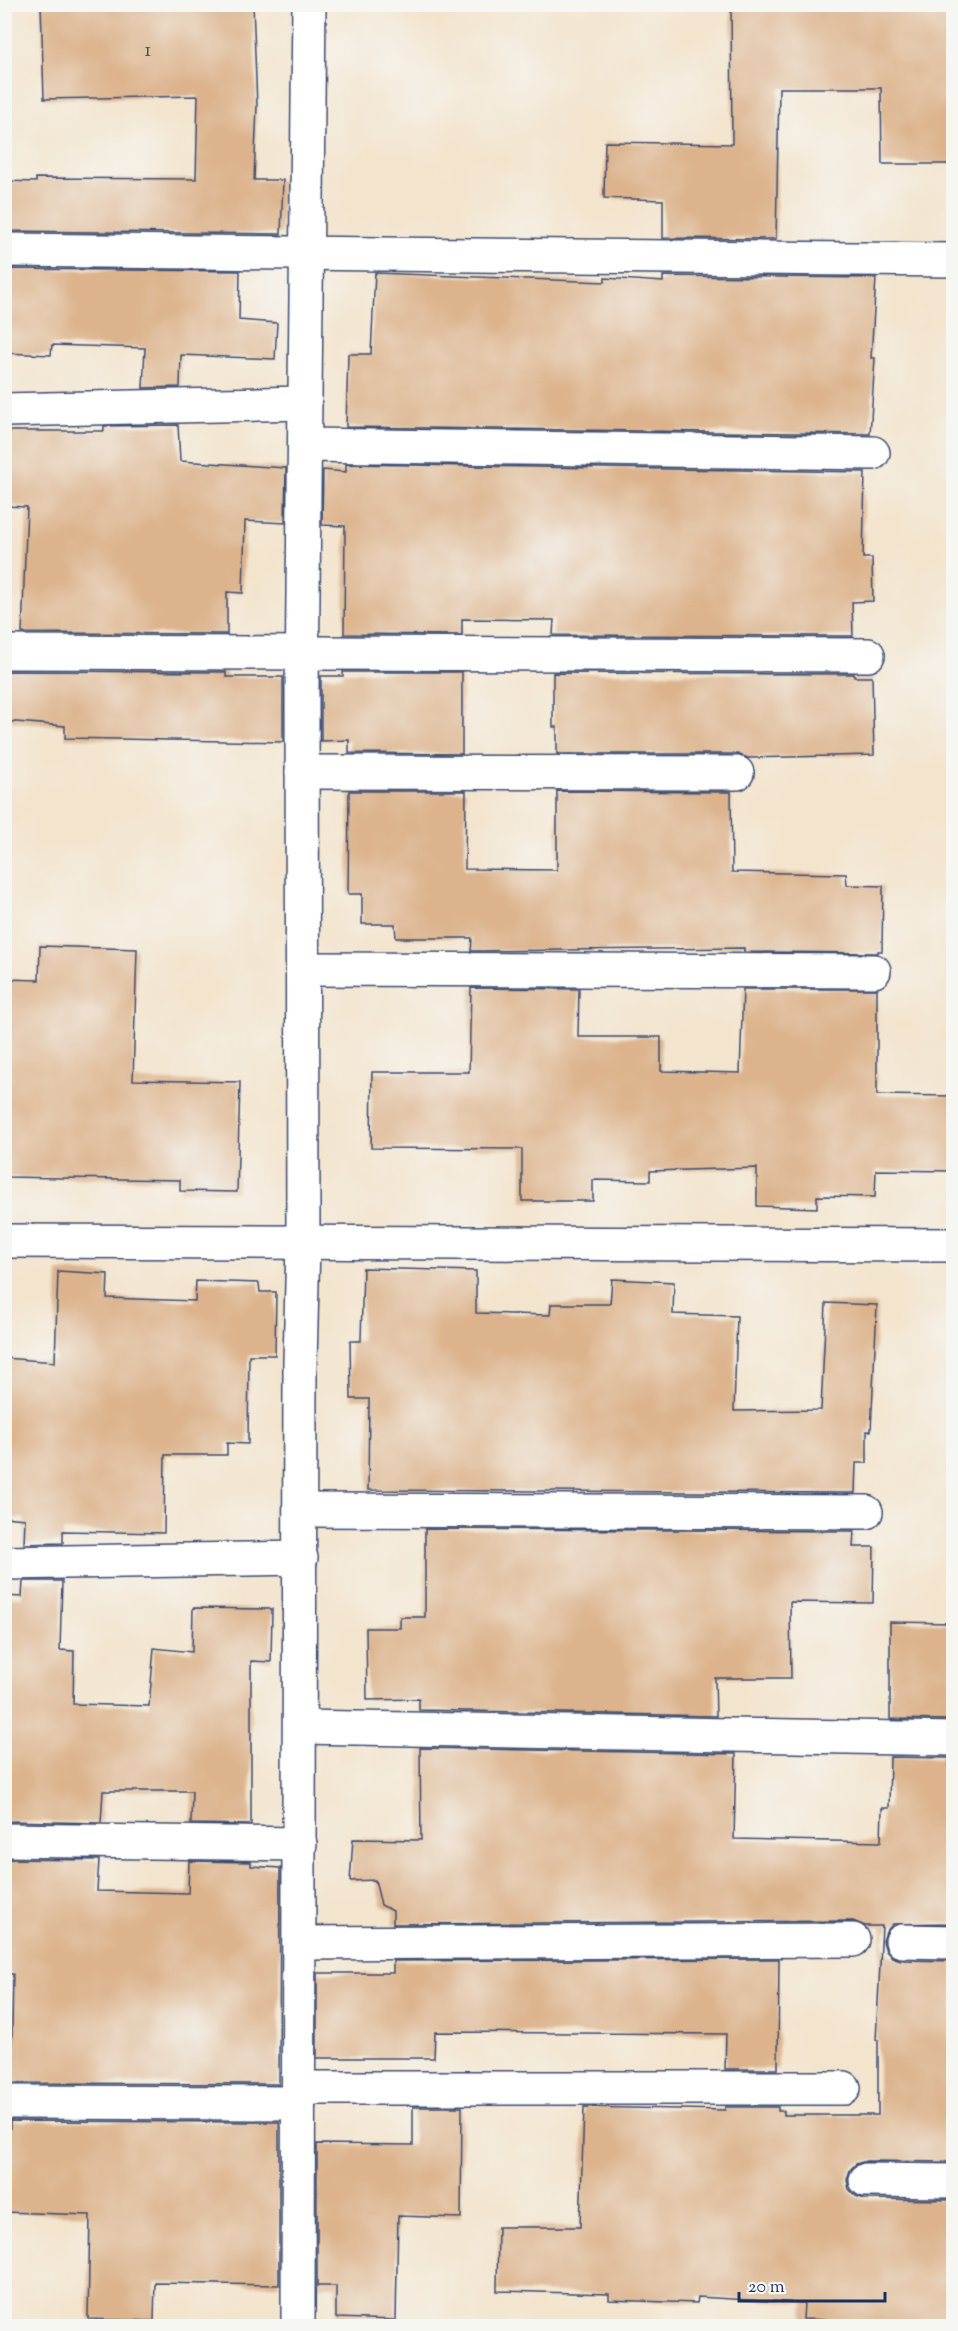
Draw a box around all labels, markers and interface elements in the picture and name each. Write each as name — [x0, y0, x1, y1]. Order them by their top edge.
house number: 1 — [145, 37, 152, 66]
scale bar — [739, 2265, 884, 2303]
text: 20 m — [748, 2275, 785, 2301]

